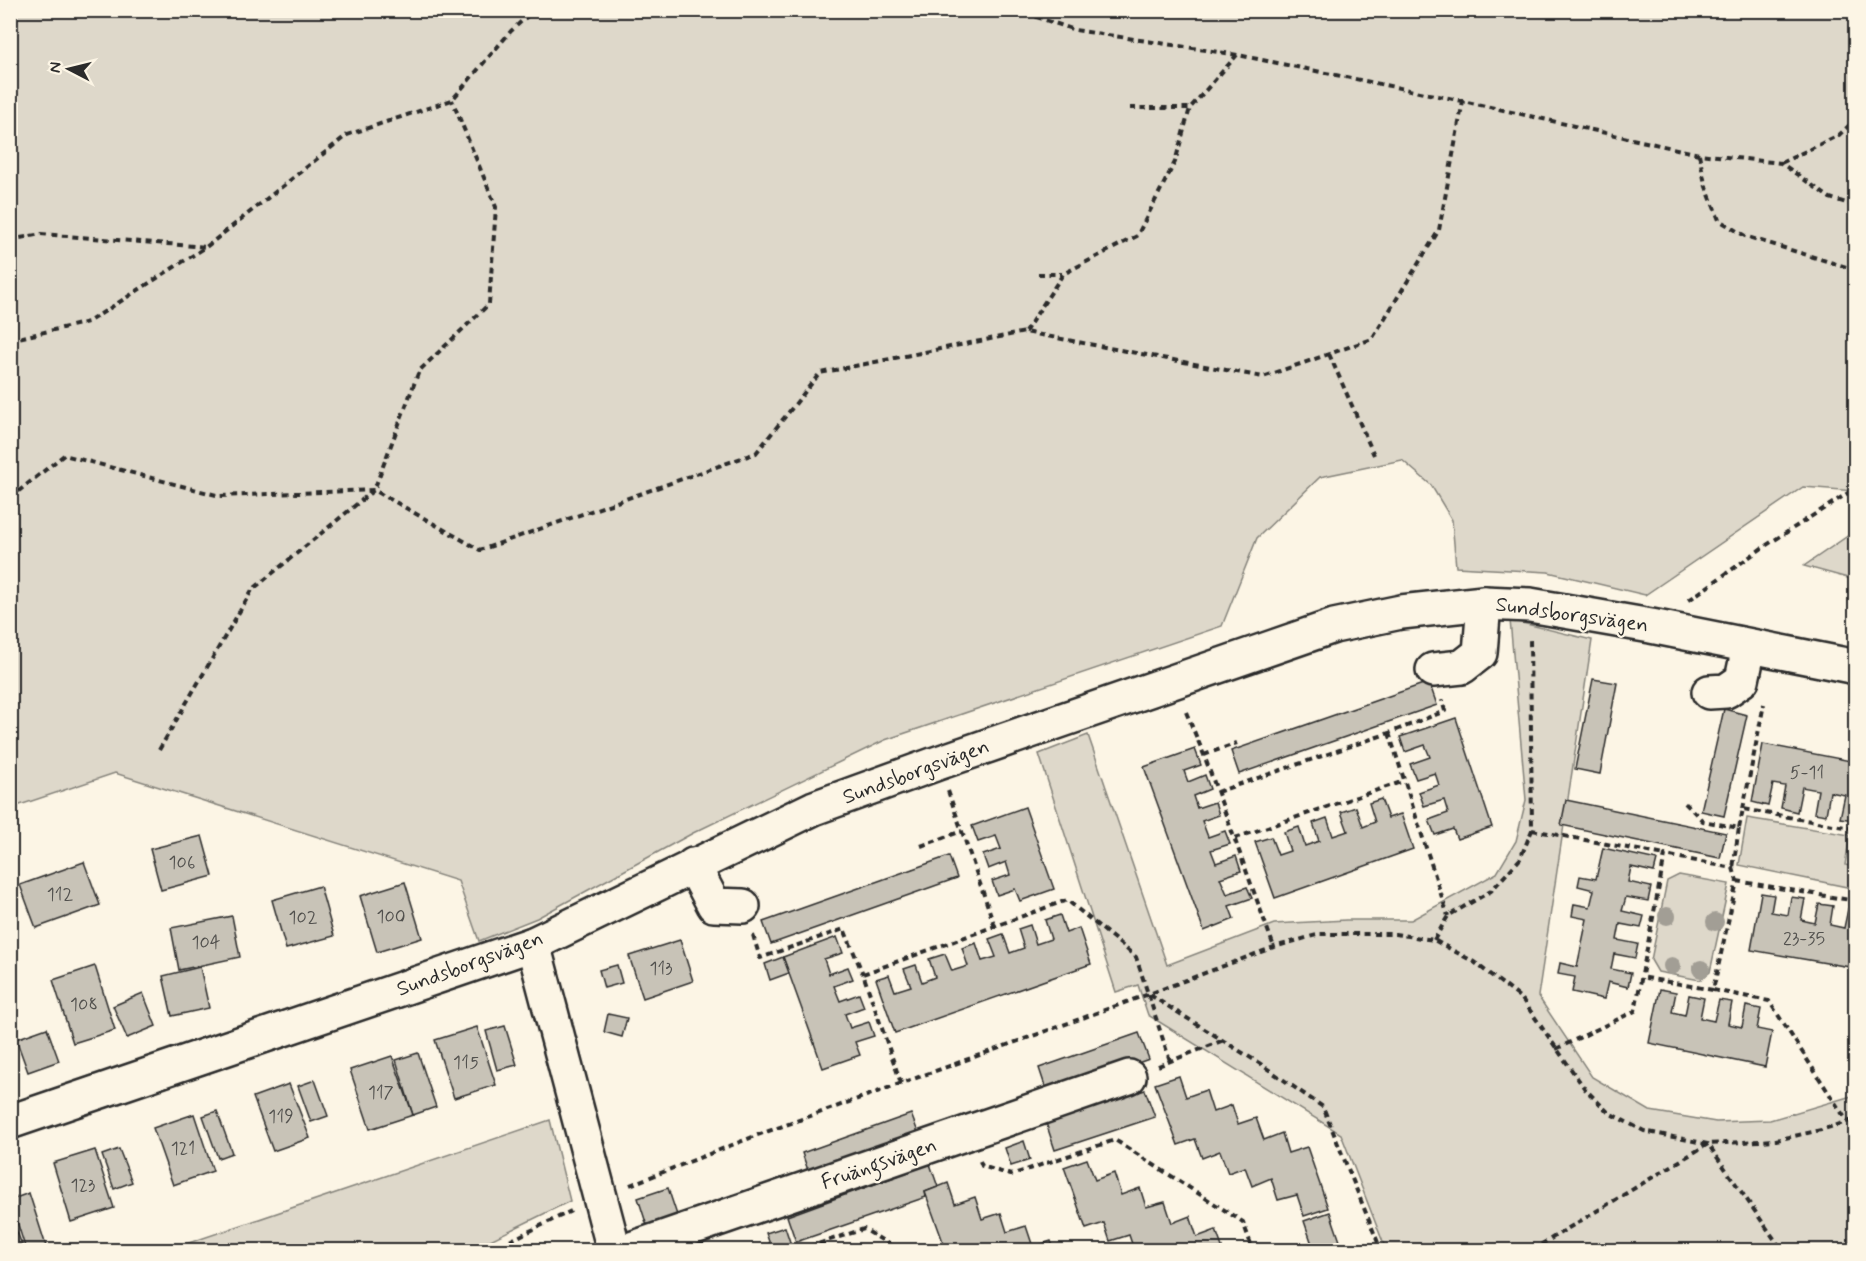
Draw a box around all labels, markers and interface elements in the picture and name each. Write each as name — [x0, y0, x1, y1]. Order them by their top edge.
north arrow — [39, 39, 99, 99]
text: N — [45, 61, 67, 74]
street label: Sundsborgsvägen — [1494, 590, 1650, 640]
street label: Sundsborgsvägen — [839, 732, 993, 812]
house number: 5-11 — [1790, 761, 1824, 785]
house number: 106 — [169, 851, 195, 875]
house number: 112 — [47, 883, 74, 907]
house number: 100 — [376, 905, 406, 929]
house number: 102 — [288, 906, 318, 930]
street label: Sundsborgsvägen — [393, 924, 547, 1004]
house number: 23-35 — [1783, 927, 1825, 951]
house number: 104 — [192, 931, 221, 955]
house number: 113 — [649, 957, 673, 981]
house number: 108 — [70, 993, 98, 1017]
house number: 115 — [453, 1051, 479, 1075]
house number: 117 — [368, 1081, 394, 1105]
house number: 119 — [268, 1105, 294, 1129]
street label: Fruängsvägen — [817, 1131, 941, 1199]
house number: 121 — [171, 1137, 195, 1161]
house number: 123 — [71, 1174, 95, 1198]

